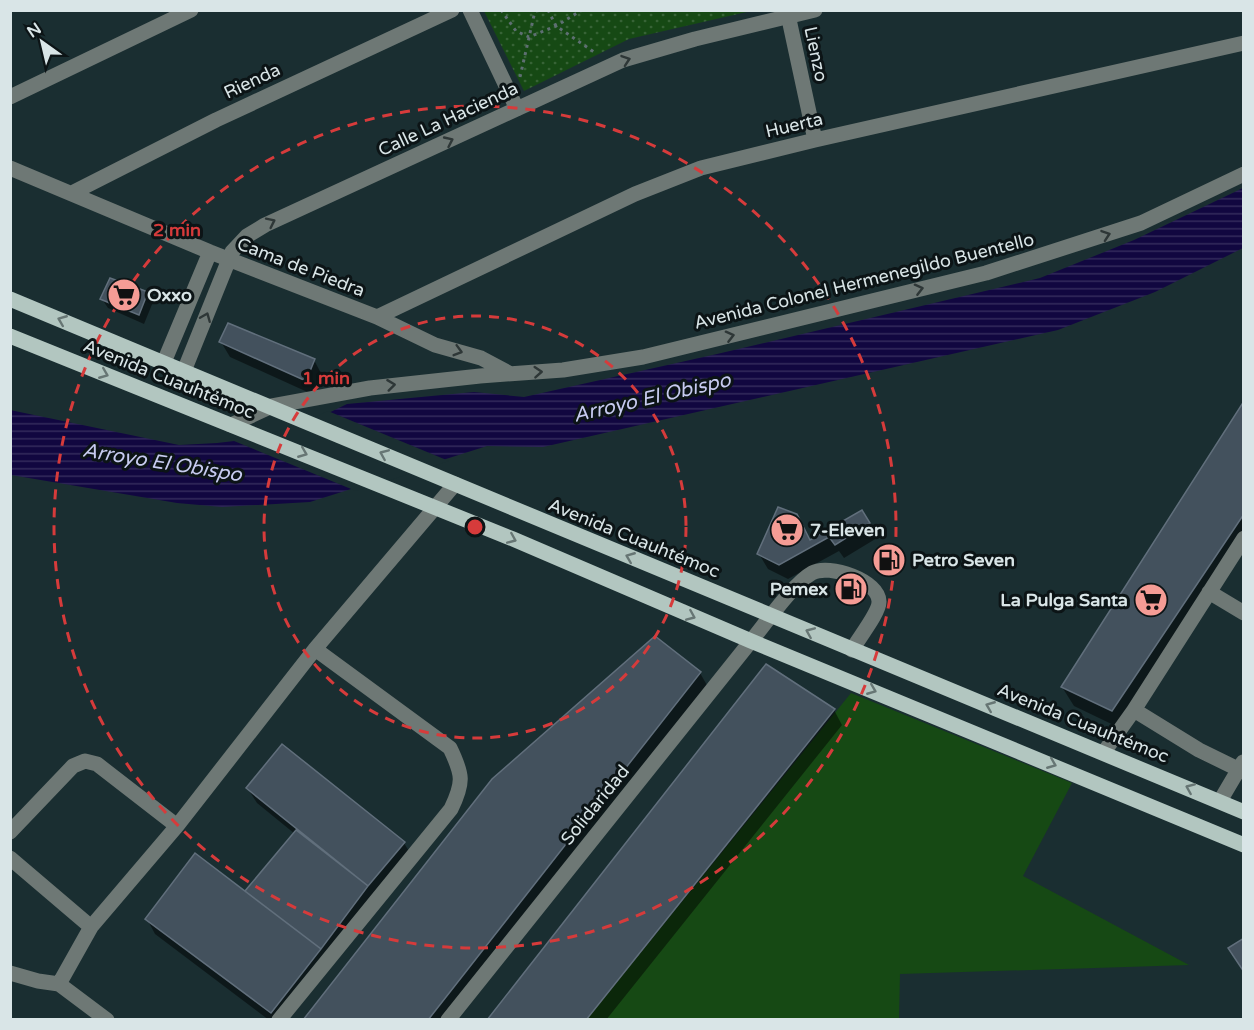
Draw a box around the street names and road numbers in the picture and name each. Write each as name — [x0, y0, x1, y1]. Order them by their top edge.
street label: Lienzo — [799, 24, 833, 84]
street label: Rienda — [220, 58, 284, 104]
street label: Calle La Hacienda — [374, 77, 522, 161]
street label: Huerta — [763, 108, 825, 142]
street label: Avenida Colonel Hermenegildo Buentello — [692, 228, 1036, 334]
street label: Cama de Piedra — [234, 233, 368, 301]
street label: Avenida Cuauhtémoc — [80, 335, 258, 423]
street label: Avenida Cuauhtémoc — [545, 494, 723, 582]
street label: Avenida Cuauhtémoc — [994, 679, 1172, 767]
street label: Solidaridad — [556, 761, 634, 849]

